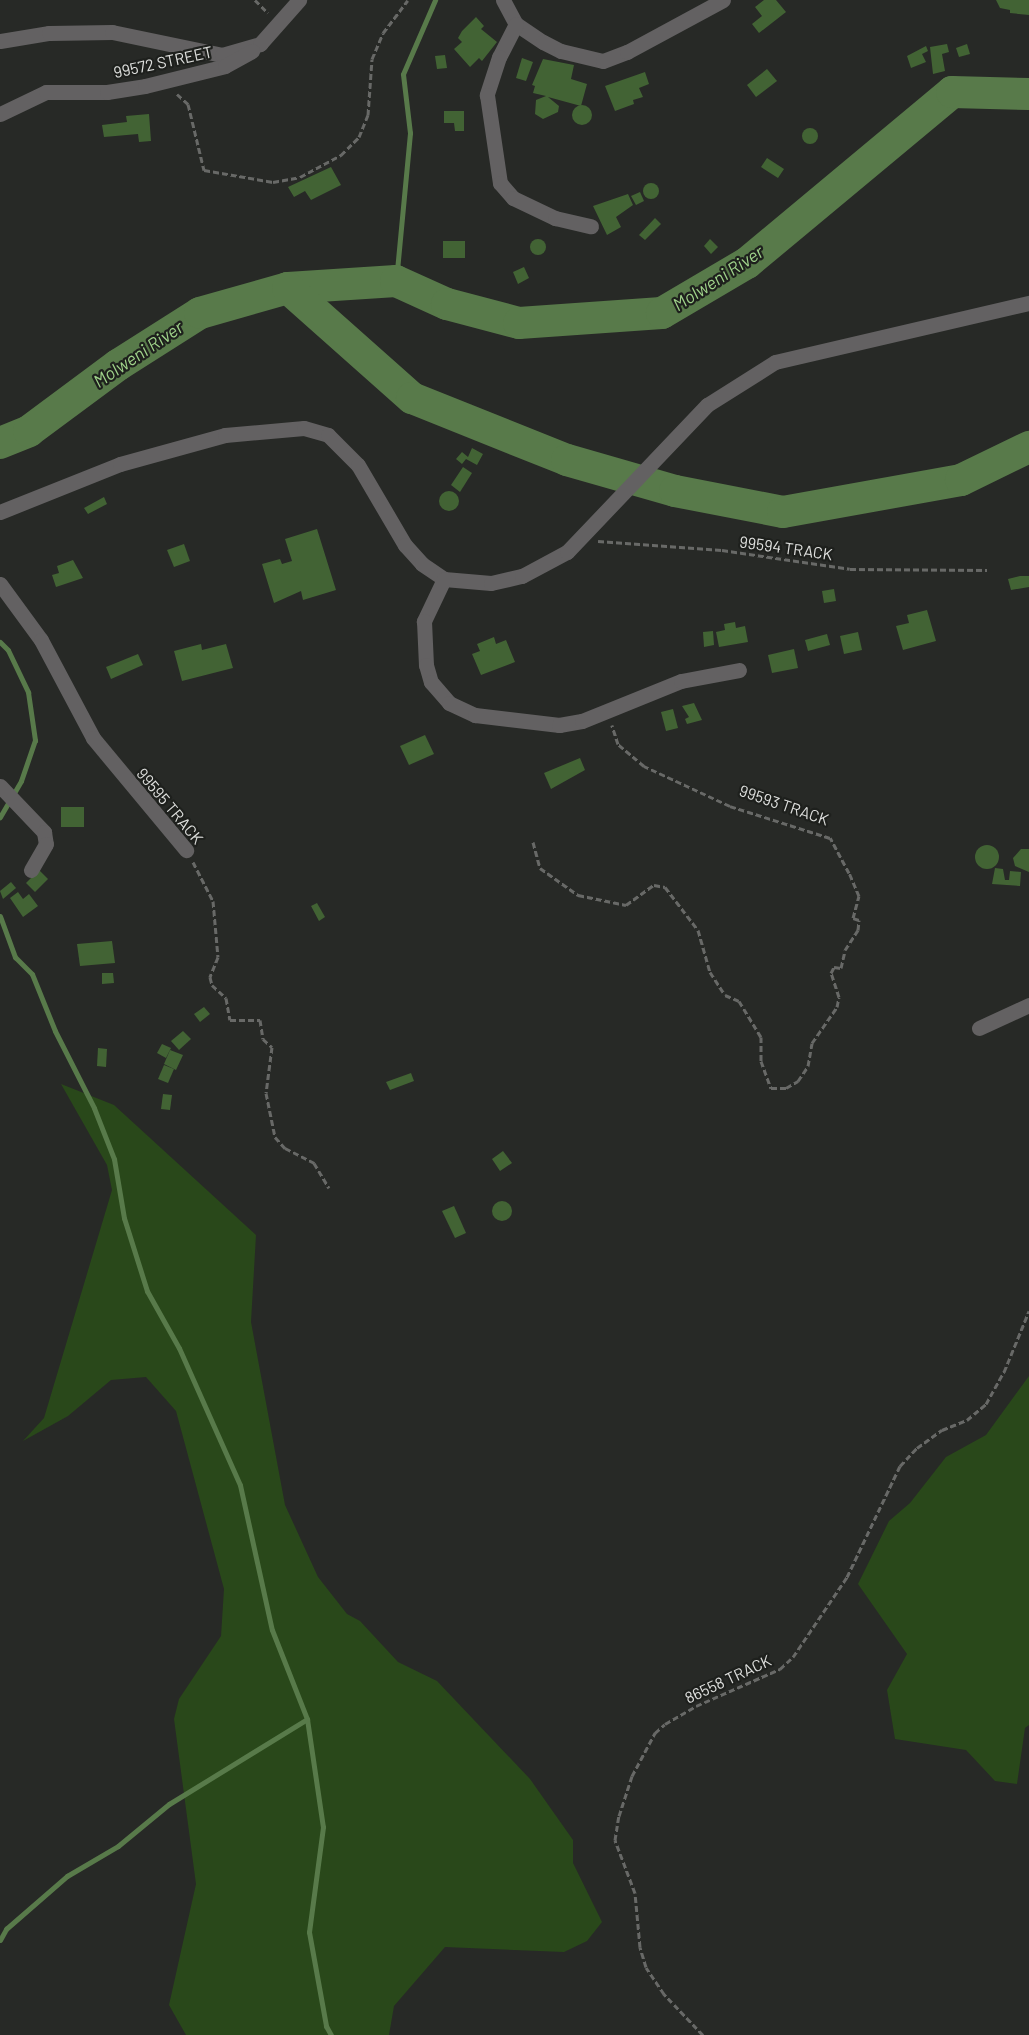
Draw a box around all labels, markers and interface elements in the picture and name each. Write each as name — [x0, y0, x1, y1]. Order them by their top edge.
street label: 99572 STREET — [112, 42, 214, 82]
water label: Molweni River — [669, 241, 767, 315]
water label: Molweni River — [89, 316, 187, 392]
street label: 99594 TRACK — [738, 532, 834, 564]
street label: 99595 TRACK — [133, 764, 207, 848]
street label: 99593 TRACK — [737, 781, 831, 829]
street label: 86558 TRACK — [682, 1651, 774, 1707]

